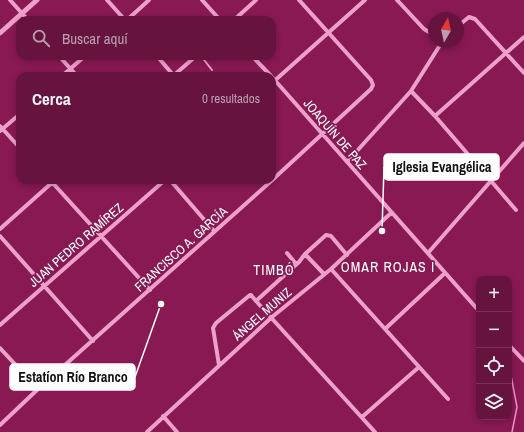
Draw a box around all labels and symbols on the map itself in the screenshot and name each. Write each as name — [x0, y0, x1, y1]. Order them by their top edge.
north arrow — [428, 12, 464, 48]
street label: JOAQUÍN DE PAZ — [300, 95, 371, 173]
callout: Iglesia Evangélica — [384, 154, 499, 180]
text: Iglesia Evangélica — [393, 158, 492, 176]
street label: JUAN PEDRO RAMÍREZ — [25, 199, 127, 291]
street label: FRANCISCO A. GARCÍA — [131, 202, 232, 295]
district label: OMAR ROJAS I — [341, 258, 435, 276]
district label: TIMBÓ — [253, 261, 295, 279]
street label: ÁNGEL MUNIZ — [228, 283, 295, 345]
callout: Estatíon Río Branco — [10, 364, 135, 390]
text: Estatíon Río Branco — [18, 368, 128, 386]

